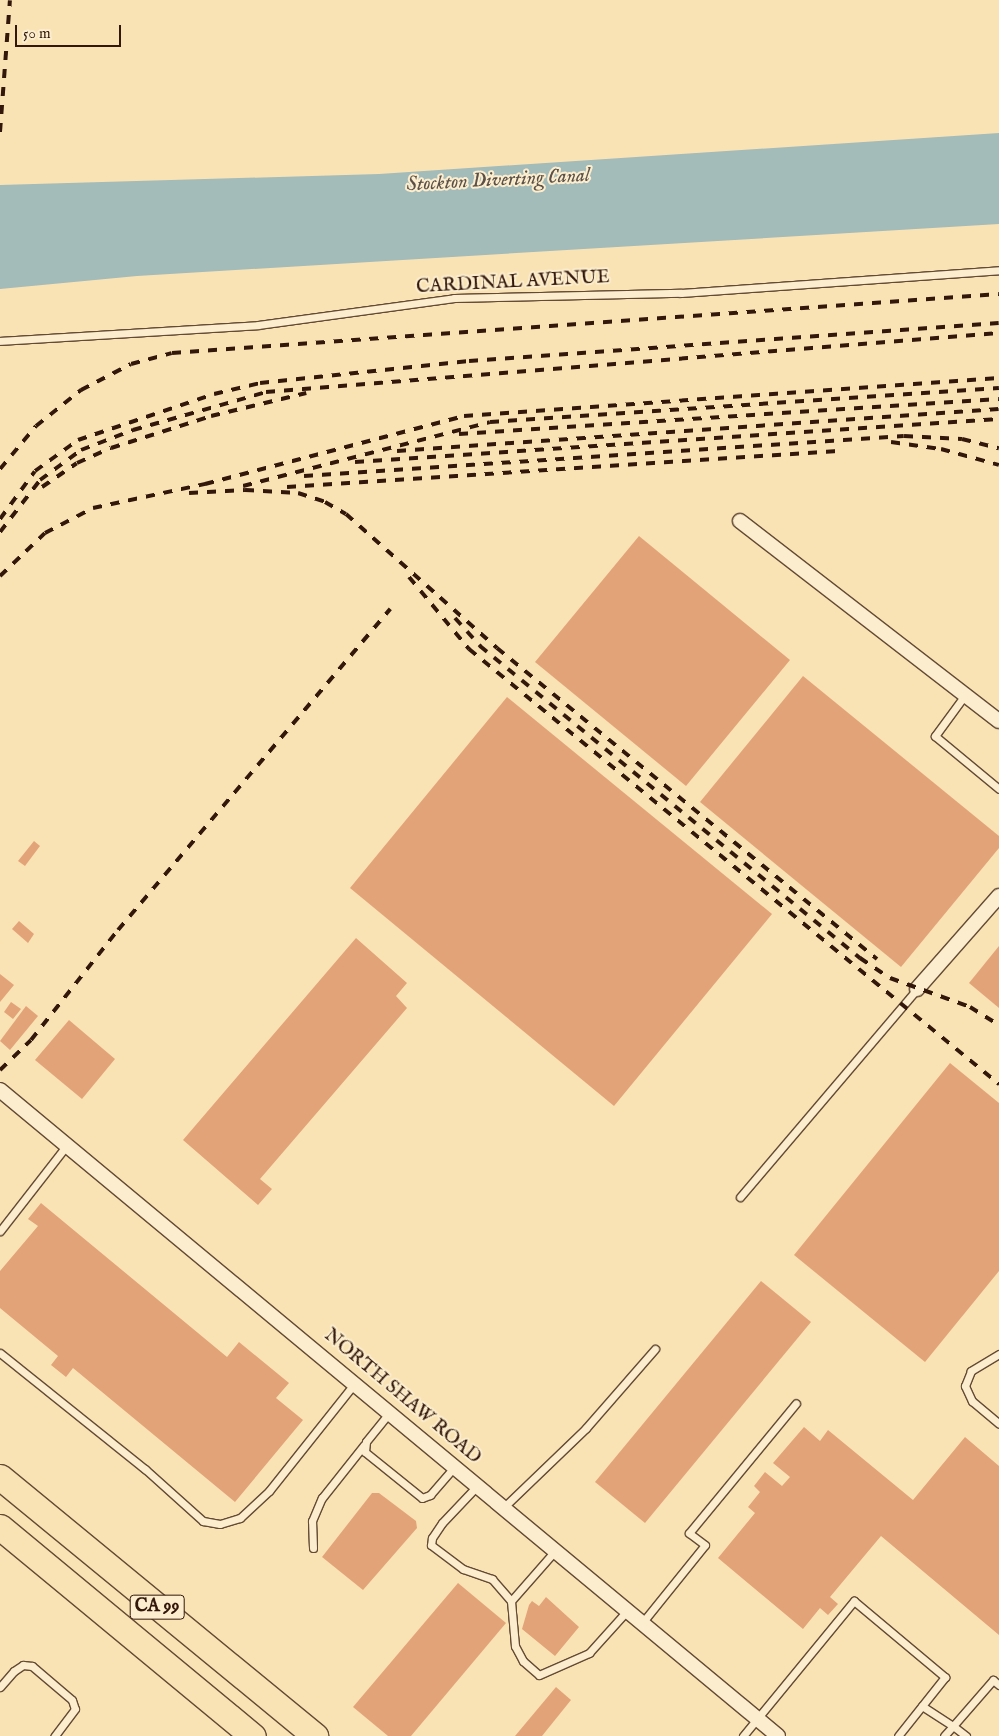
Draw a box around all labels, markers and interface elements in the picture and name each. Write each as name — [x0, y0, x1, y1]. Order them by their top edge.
scale bar — [18, 15, 124, 47]
text: 50 m — [23, 24, 51, 43]
water label: Stockton Diverting Canal — [406, 163, 590, 197]
street label: CARDINAL AVENUE — [416, 267, 610, 299]
street label: NORTH SHAW ROAD — [319, 1325, 485, 1469]
road number: CA 99 — [130, 1591, 184, 1622]

